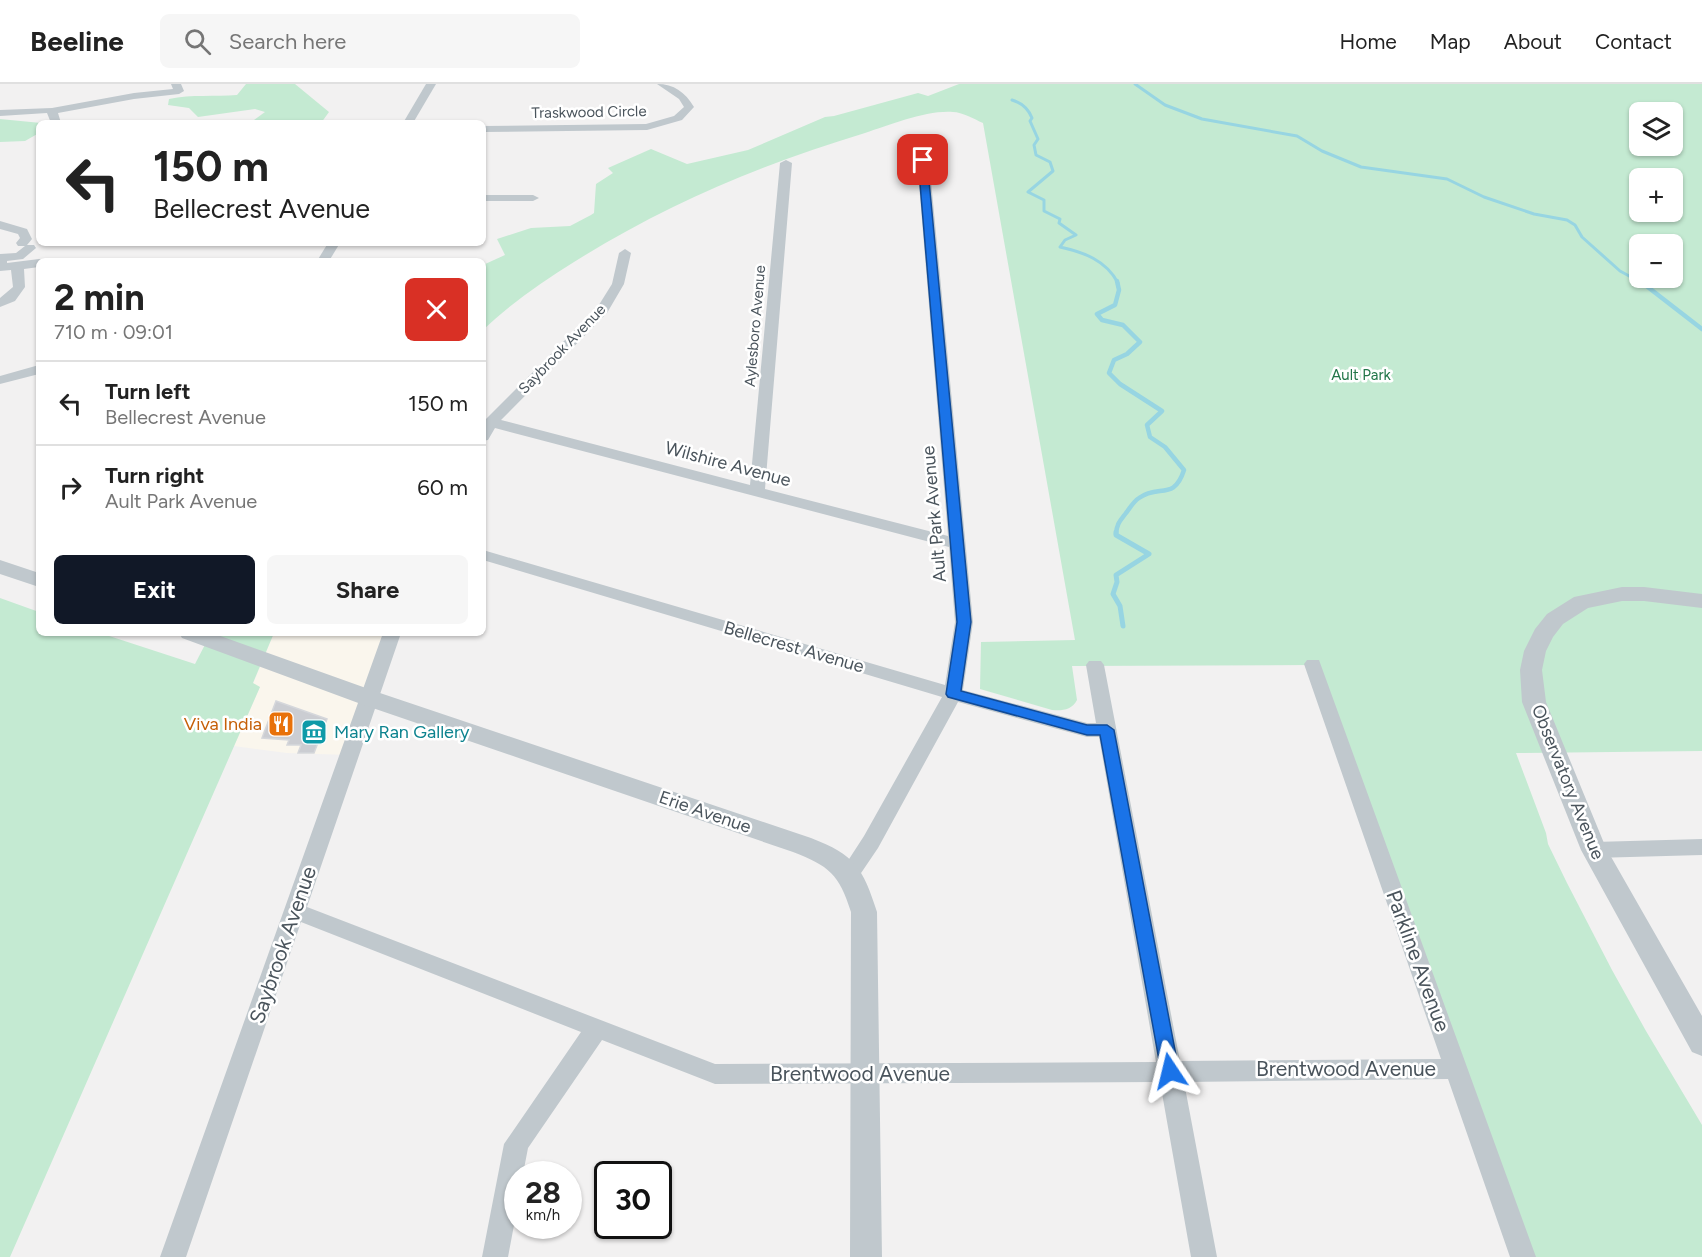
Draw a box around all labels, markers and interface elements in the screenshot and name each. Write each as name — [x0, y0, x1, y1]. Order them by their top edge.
search box — [160, 14, 580, 68]
text: Beeline — [30, 24, 124, 58]
icon: search — [181, 25, 214, 58]
text: Search here — [229, 28, 346, 55]
text: Home — [1340, 29, 1397, 54]
text: Map — [1430, 29, 1471, 54]
text: About — [1504, 29, 1562, 54]
text: Contact — [1595, 29, 1672, 54]
street label: Traskwood Circle — [531, 102, 647, 122]
map controls — [1629, 102, 1683, 288]
button: layers — [1629, 102, 1683, 156]
pin — [897, 134, 948, 185]
text: 150 m — [153, 141, 269, 192]
icon: arrive — [906, 143, 939, 176]
icon: left — [54, 144, 132, 222]
button: + — [1629, 168, 1683, 222]
text: Bellecrest Avenue — [153, 192, 370, 225]
button: − — [1629, 234, 1683, 288]
street label: Aylesboro Avenue — [741, 264, 769, 388]
text: 2 min — [54, 276, 145, 319]
button: close — [405, 278, 468, 341]
street label: Saybrook Avenue — [515, 300, 609, 398]
text: 710 m · 09:01 — [54, 320, 173, 344]
park label: Ault Park — [1331, 366, 1392, 384]
text: Turn left — [105, 378, 191, 405]
icon: left — [54, 387, 87, 420]
text: 150 m — [408, 390, 468, 417]
text: Bellecrest Avenue — [105, 405, 266, 429]
street label: Wilshire Avenue — [663, 437, 793, 491]
street label: Ault Park Avenue — [917, 445, 951, 583]
text: Turn right — [105, 462, 204, 489]
icon: right — [54, 471, 87, 504]
text: 60 m — [417, 474, 468, 501]
text: Ault Park Avenue — [105, 489, 257, 513]
button: Exit — [54, 555, 255, 624]
button: Share — [267, 555, 468, 624]
street label: Bellecrest Avenue — [721, 616, 867, 678]
street label: Observatory Avenue — [1527, 701, 1609, 863]
restaurant icon: Viva India — [266, 709, 296, 739]
place label: Viva India — [184, 713, 262, 735]
museum icon: Mary Ran Gallery — [299, 717, 329, 747]
place label: Mary Ran Gallery — [334, 721, 470, 743]
street label: Erie Avenue — [656, 786, 754, 838]
street label: Saybrook Avenue — [244, 863, 321, 1027]
street label: Parkline Avenue — [1381, 887, 1456, 1035]
position arrow — [1138, 1039, 1202, 1103]
street label: Brentwood Avenue — [1256, 1056, 1436, 1081]
street label: Brentwood Avenue — [770, 1061, 950, 1086]
speed limit sign: 30 — [594, 1161, 672, 1239]
text: 28 — [525, 1174, 561, 1211]
text: km/h — [526, 1206, 560, 1224]

